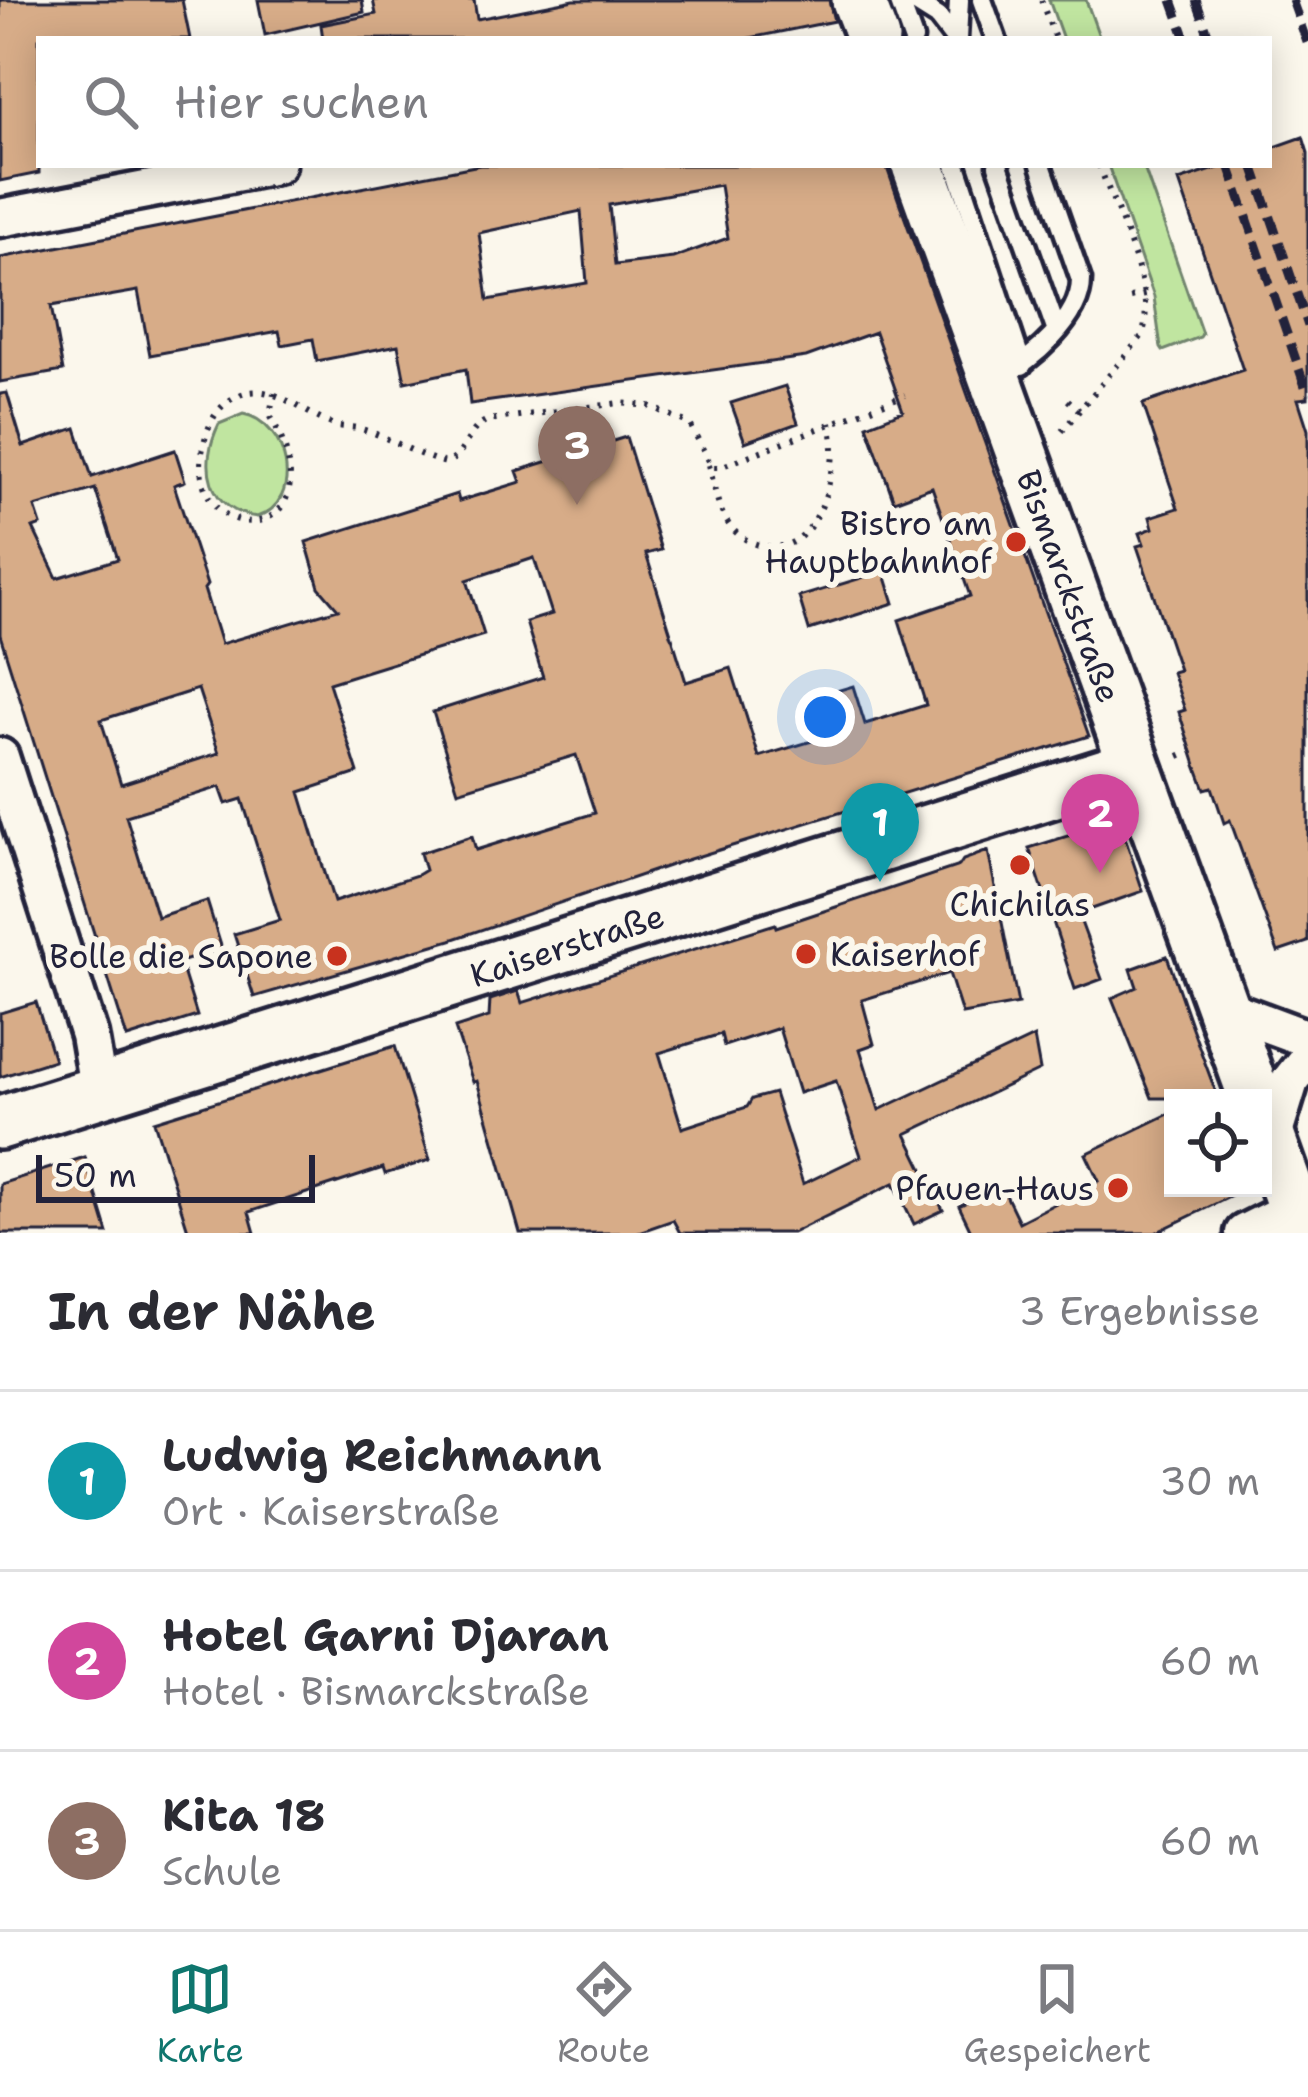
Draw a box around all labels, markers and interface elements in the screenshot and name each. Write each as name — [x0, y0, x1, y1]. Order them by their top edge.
search box — [36, 36, 1272, 168]
icon: search — [78, 69, 144, 135]
text: Hier suchen — [174, 72, 429, 132]
pin: 3 — [538, 406, 616, 505]
street label: Bismarckstraße — [1006, 464, 1132, 709]
place label: Bistro am Hauptbahnhof — [765, 501, 993, 584]
marker: Bistro am Hauptbahnhof — [1003, 529, 1029, 555]
your location — [795, 687, 855, 747]
pin: 2 — [1061, 774, 1139, 873]
pin: 1 — [841, 783, 919, 882]
marker: Chichilas — [1007, 852, 1033, 878]
place label: Chichilas — [950, 882, 1090, 927]
street label: Kaiserstraße — [464, 893, 670, 998]
place label: Kaiserhof — [830, 932, 981, 977]
place label: Bolle die Sapone — [49, 934, 313, 979]
marker: Kaiserhof — [793, 941, 819, 967]
marker: Bolle die Sapone — [324, 943, 350, 969]
map controls — [1164, 1089, 1272, 1197]
button: locate — [1164, 1089, 1272, 1197]
scale bar — [36, 1149, 315, 1202]
text: 50 m — [54, 1153, 137, 1198]
place label: Pfauen-Haus — [895, 1166, 1094, 1211]
marker: Pfauen-Haus — [1105, 1175, 1131, 1201]
text: In der Nähe — [48, 1277, 376, 1345]
text: 3 Ergebnisse — [1019, 1285, 1260, 1337]
text: Ludwig Reichmann — [162, 1425, 602, 1485]
text: 1 — [78, 1455, 96, 1507]
text: 30 m — [1159, 1455, 1260, 1507]
text: Ort · Kaiserstraße — [162, 1485, 500, 1537]
text: Hotel Garni Djaran — [162, 1605, 609, 1665]
text: 2 — [73, 1635, 101, 1687]
text: 60 m — [1160, 1635, 1260, 1687]
text: Hotel · Bismarckstraße — [162, 1665, 590, 1717]
text: Kita 18 — [162, 1785, 326, 1845]
text: 3 — [73, 1815, 101, 1867]
text: 60 m — [1160, 1815, 1260, 1867]
text: Schule — [162, 1845, 282, 1897]
tab: Karte — [157, 1956, 244, 2073]
tab: Route — [557, 1956, 650, 2073]
tab: Gespeichert — [964, 1956, 1151, 2073]

